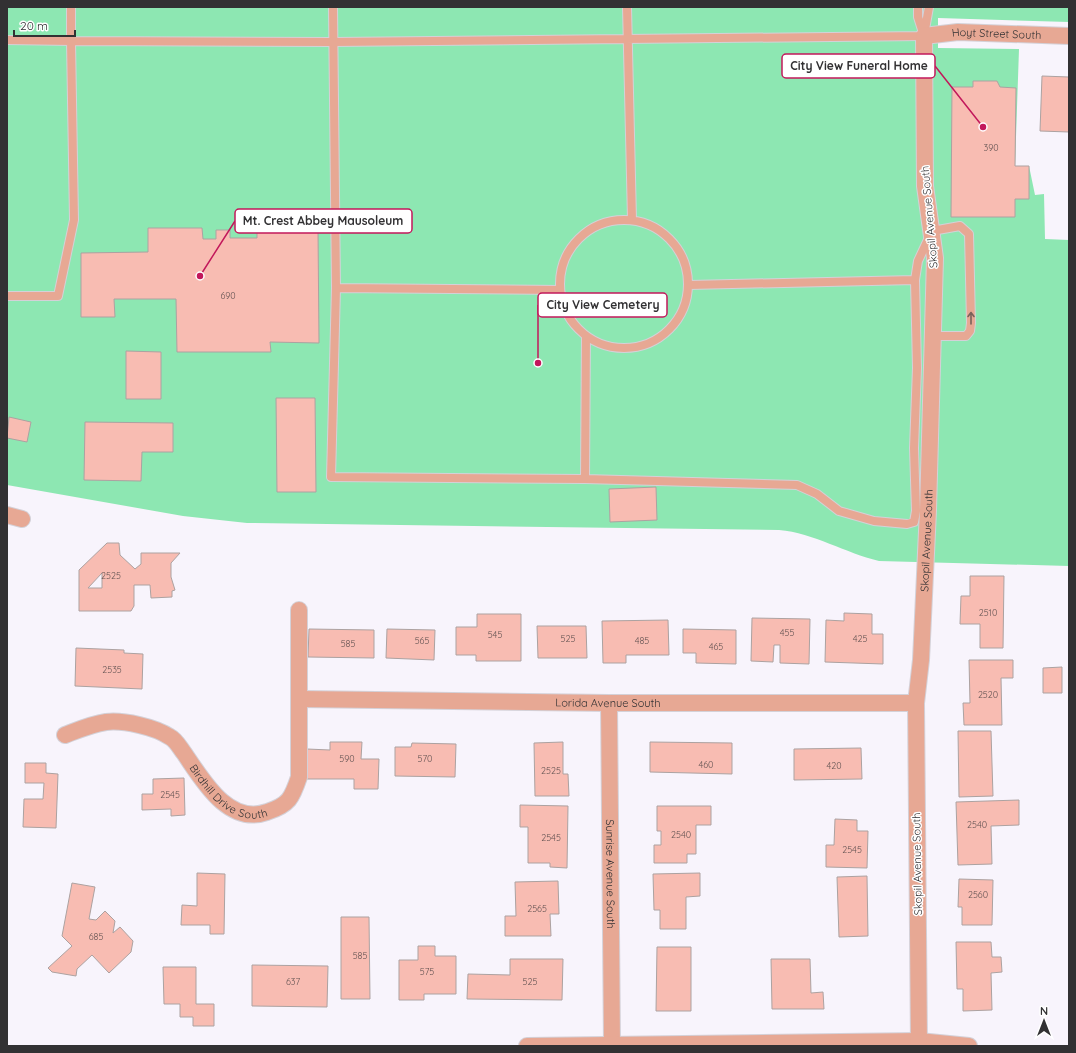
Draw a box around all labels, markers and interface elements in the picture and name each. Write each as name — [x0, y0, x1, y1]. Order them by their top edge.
scale bar — [14, 12, 75, 38]
text: 20 m — [20, 18, 48, 33]
street label: Hoyt Street South — [951, 25, 1042, 42]
callout: City View Funeral Home — [782, 54, 935, 78]
text: City View Funeral Home — [790, 58, 928, 73]
house number: 390 — [983, 142, 999, 153]
street label: Skopil Avenue South — [918, 165, 940, 269]
callout: Mt. Crest Abbey Mausoleum — [235, 209, 412, 233]
text: Mt. Crest Abbey Mausoleum — [243, 213, 403, 228]
house number: 690 — [220, 290, 236, 301]
callout: City View Cemetery — [538, 293, 667, 317]
text: City View Cemetery — [546, 297, 660, 312]
one-way arrow — [967, 312, 975, 325]
street label: Skopil Avenue South — [917, 489, 936, 592]
house number: 2525 — [101, 570, 121, 581]
house number: 2510 — [979, 607, 997, 618]
house number: 455 — [780, 627, 794, 638]
house number: 545 — [488, 629, 502, 640]
house number: 525 — [561, 633, 575, 644]
house number: 425 — [853, 633, 867, 644]
house number: 565 — [415, 635, 429, 646]
house number: 485 — [635, 635, 649, 646]
house number: 585 — [341, 638, 355, 649]
house number: 465 — [709, 641, 723, 652]
house number: 2535 — [102, 664, 122, 675]
house number: 2520 — [978, 689, 998, 700]
street label: Lorida Avenue South — [555, 695, 661, 710]
house number: 590 — [339, 753, 355, 764]
house number: 570 — [418, 753, 432, 764]
house number: 460 — [699, 759, 713, 770]
house number: 420 — [826, 760, 842, 771]
street label: Birdhill Drive South — [187, 761, 269, 822]
house number: 2525 — [541, 765, 561, 776]
house number: 2545 — [160, 789, 180, 800]
street label: Skopil Avenue South — [909, 813, 925, 915]
street label: Sunrise Avenue South — [603, 819, 618, 929]
house number: 2540 — [967, 819, 987, 830]
house number: 2540 — [671, 829, 691, 840]
house number: 2545 — [541, 832, 561, 843]
house number: 2545 — [842, 844, 862, 855]
house number: 2560 — [968, 889, 988, 900]
house number: 2565 — [527, 903, 547, 914]
house number: 685 — [89, 931, 103, 942]
house number: 585 — [353, 950, 367, 961]
house number: 575 — [420, 966, 434, 977]
house number: 637 — [286, 976, 300, 987]
house number: 525 — [523, 976, 537, 987]
north arrow — [1024, 1001, 1064, 1041]
text: N — [1040, 1004, 1048, 1018]

